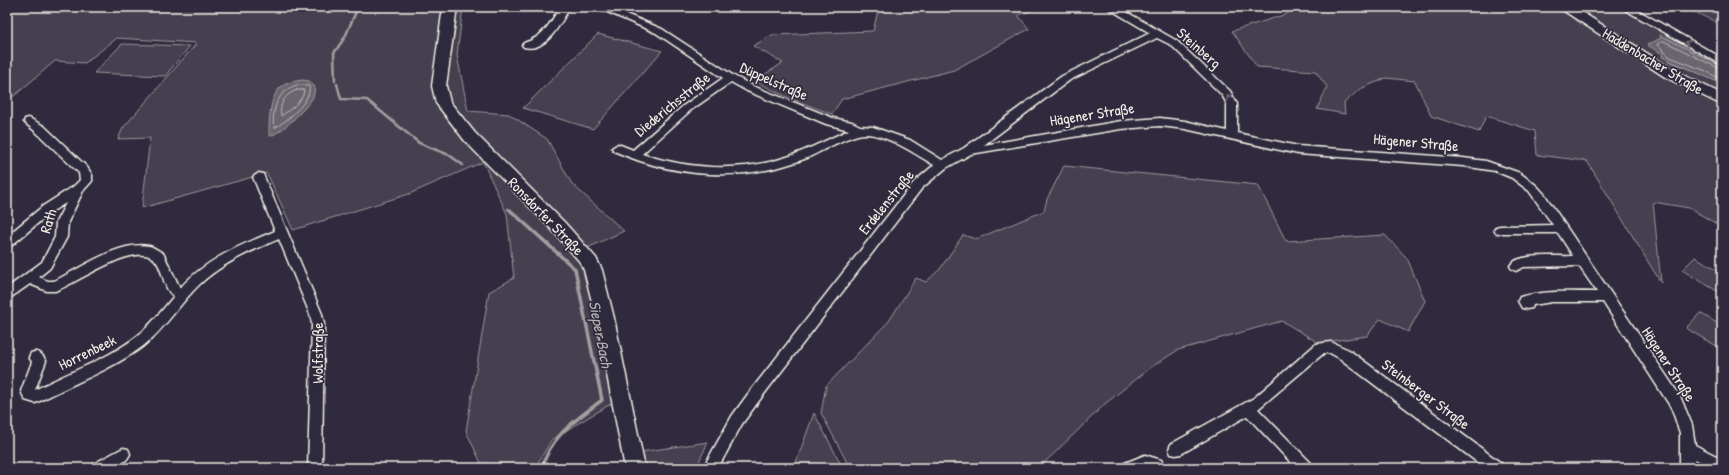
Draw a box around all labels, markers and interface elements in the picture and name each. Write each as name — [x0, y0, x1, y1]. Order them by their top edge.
street label: Steinberg — [1172, 23, 1226, 73]
street label: Haddenbacher Straße — [1599, 23, 1707, 99]
one-way arrow — [1685, 40, 1692, 47]
street label: Düppelstraße — [737, 57, 811, 105]
street label: Diederichsstraße — [630, 67, 714, 141]
one-way arrow — [1226, 95, 1234, 102]
street label: Hägener Straße — [1048, 97, 1136, 131]
street label: Hägener Straße — [1373, 128, 1459, 156]
street label: Erdelenstraße — [853, 165, 919, 239]
street label: Ronsdorfer Straße — [503, 172, 589, 260]
street label: Rath — [34, 206, 62, 236]
water label: Sieper Bach — [584, 299, 618, 371]
street label: Wolfstraße — [307, 322, 328, 384]
street label: Hägener Straße — [1637, 323, 1701, 405]
street label: Horrenbeek — [55, 329, 119, 375]
street label: Steinberger Straße — [1378, 354, 1474, 434]

